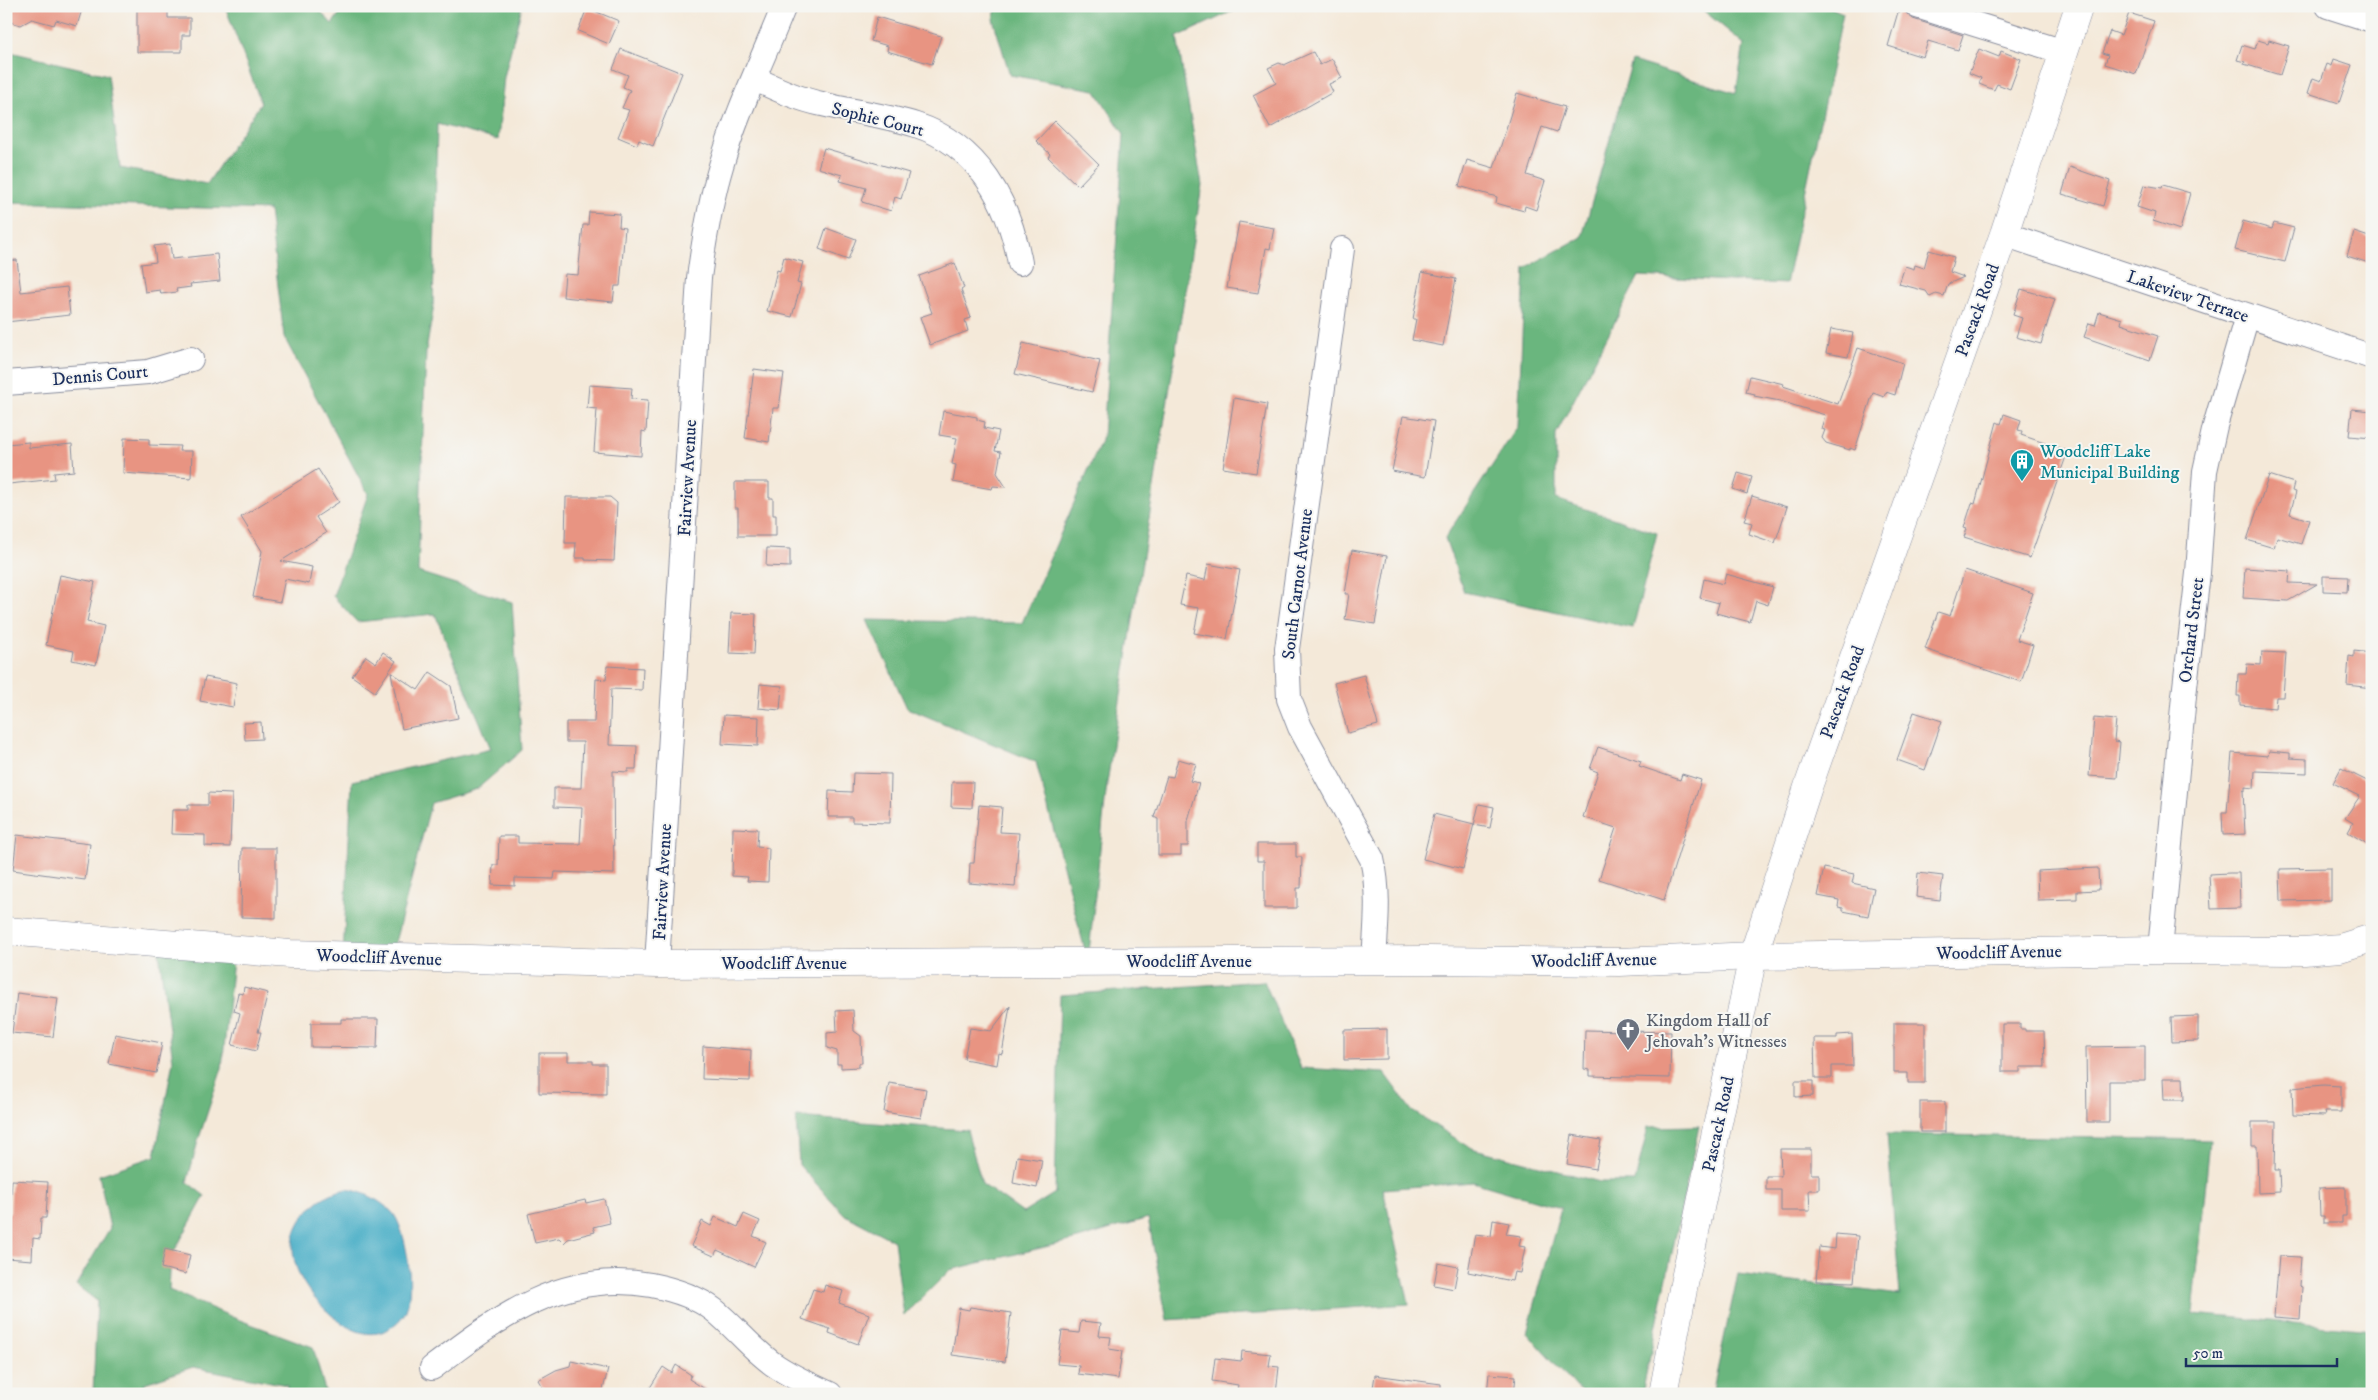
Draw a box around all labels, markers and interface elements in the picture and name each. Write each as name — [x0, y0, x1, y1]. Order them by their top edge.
street label: Sophie Court — [829, 98, 926, 142]
street label: Pascack Road — [1951, 261, 2005, 360]
street label: Lakeview Terrace — [2124, 266, 2252, 328]
street label: Dennis Court — [51, 361, 149, 391]
street label: Fairview Avenue — [674, 419, 702, 537]
place label: Woodcliff Lake Municipal Building — [2039, 441, 2179, 484]
building icon: Woodcliff Lake Municipal Building — [2009, 448, 2035, 482]
street label: South Carnot Avenue — [1278, 507, 1318, 661]
street label: Orchard Street — [2175, 576, 2209, 684]
street label: Pascack Road — [1816, 643, 1870, 742]
street label: Fairview Avenue — [649, 823, 677, 941]
street label: Woodcliff Avenue — [1935, 941, 2062, 965]
street label: Woodcliff Avenue — [315, 945, 442, 971]
street label: Woodcliff Avenue — [1530, 949, 1657, 973]
street label: Woodcliff Avenue — [1125, 951, 1252, 973]
street label: Woodcliff Avenue — [720, 953, 847, 975]
place label: Kingdom Hall of Jehovah's Witnesses — [1644, 1010, 1787, 1053]
church icon: Kingdom Hall of Jehovah's Witnesses — [1615, 1017, 1641, 1051]
street label: Pascack Road — [1698, 1074, 1740, 1174]
scale bar — [2186, 1335, 2337, 1367]
text: 50 m — [2193, 1344, 2223, 1363]

